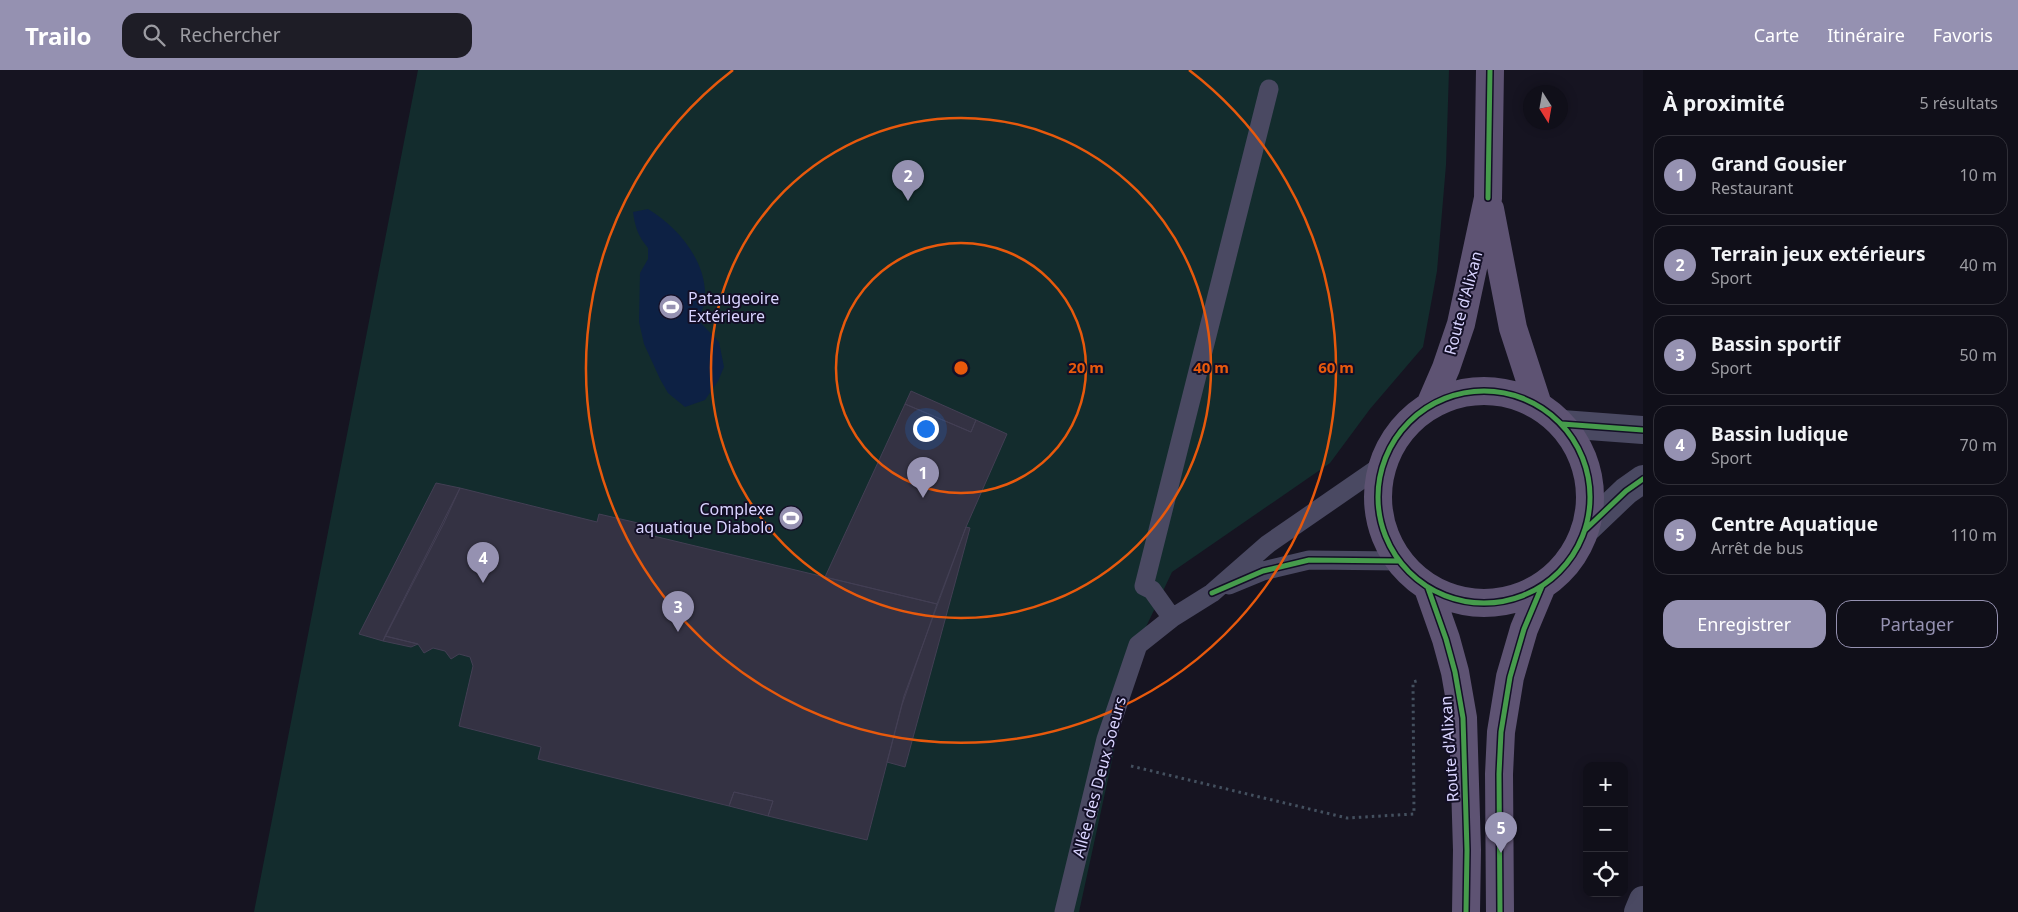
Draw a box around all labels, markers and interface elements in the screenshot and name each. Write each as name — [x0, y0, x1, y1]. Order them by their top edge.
search box — [122, 13, 472, 58]
text: Trailo — [25, 19, 92, 52]
icon: search — [140, 21, 168, 49]
text: Rechercher — [180, 22, 281, 48]
text: Carte — [1754, 23, 1799, 47]
text: Itinéraire — [1827, 23, 1905, 47]
text: Favoris — [1933, 23, 1993, 47]
north arrow — [1523, 85, 1568, 130]
text: À proximité — [1663, 89, 1785, 117]
text: 5 résultats — [1920, 92, 1998, 114]
text: Grand Gousier — [1711, 151, 1847, 177]
pin: 2 — [892, 160, 924, 201]
text: 1 — [1675, 164, 1685, 186]
text: 10 m — [1960, 164, 1997, 186]
text: Restaurant — [1711, 177, 1793, 199]
text: Terrain jeux extérieurs — [1711, 241, 1926, 267]
street label: Route d'Alixan — [1439, 249, 1487, 357]
text: 2 — [1675, 254, 1685, 276]
text: 40 m — [1960, 254, 1997, 276]
text: Sport — [1711, 267, 1752, 289]
place label: Pataugeoire Extérieure — [688, 287, 779, 327]
sports icon: Pataugeoire Extérieure — [658, 294, 684, 320]
text: Bassin sportif — [1711, 331, 1840, 357]
text: 3 — [1675, 344, 1685, 366]
text: 50 m — [1960, 344, 1997, 366]
text: 20 m — [1068, 357, 1104, 377]
text: 40 m — [1193, 357, 1229, 377]
text: 60 m — [1318, 357, 1354, 377]
text: Sport — [1711, 357, 1752, 379]
centre of rings — [952, 359, 970, 377]
your location — [913, 416, 939, 442]
text: Bassin ludique — [1711, 421, 1848, 447]
text: 4 — [1675, 434, 1685, 456]
text: 70 m — [1960, 434, 1997, 456]
text: Sport — [1711, 447, 1752, 469]
pin: 1 — [907, 457, 939, 498]
place label: Complexe aquatique Diabolo — [635, 498, 774, 538]
sports icon: Complexe aquatique Diabolo — [778, 505, 804, 531]
text: Centre Aquatique — [1711, 511, 1878, 537]
text: 5 — [1675, 524, 1685, 546]
text: 110 m — [1950, 524, 1997, 546]
text: Arrêt de bus — [1711, 537, 1804, 559]
pin: 4 — [467, 542, 499, 583]
pin: 3 — [662, 591, 694, 632]
button: Enregistrer — [1663, 600, 1826, 648]
button: Partager — [1836, 600, 1998, 648]
street label: Allée des Deux Soeurs — [1067, 694, 1131, 860]
street label: Route d'Alixan — [1434, 695, 1464, 803]
map controls — [1583, 762, 1628, 897]
button: + — [1583, 762, 1628, 807]
button: − — [1583, 807, 1628, 852]
pin: 5 — [1485, 812, 1517, 853]
button: locate — [1583, 852, 1628, 897]

